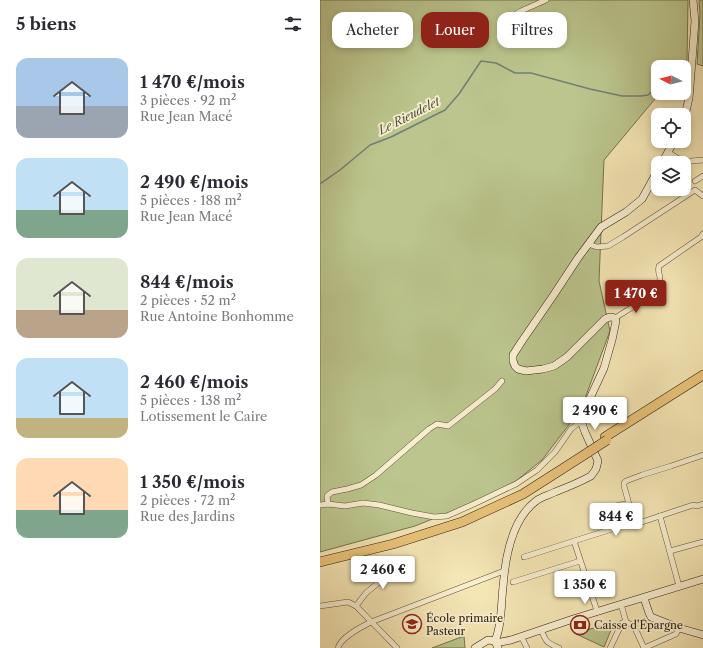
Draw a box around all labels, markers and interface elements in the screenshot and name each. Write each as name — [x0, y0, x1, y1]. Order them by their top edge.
chip: Acheter — [332, 12, 413, 48]
chip: Louer — [421, 12, 489, 48]
chip: Filtres — [497, 12, 567, 48]
icon: filters — [282, 13, 304, 35]
text: 5 biens — [16, 14, 76, 34]
north arrow — [651, 60, 691, 100]
map controls — [651, 60, 691, 196]
text: 1 470 €/mois — [140, 72, 245, 92]
icon: home — [48, 74, 96, 122]
text: 3 pièces · 92 m² — [140, 92, 236, 108]
water label: Le Rieudelet — [375, 93, 443, 138]
text: Rue Jean Macé — [140, 108, 232, 124]
button: locate — [651, 108, 691, 148]
button: layers — [651, 156, 691, 196]
text: 2 490 €/mois — [140, 172, 248, 192]
icon: home — [48, 174, 96, 222]
text: 5 pièces · 188 m² — [140, 192, 242, 208]
text: Rue Jean Macé — [140, 208, 232, 224]
text: 844 €/mois — [140, 272, 234, 292]
icon: home — [48, 274, 96, 322]
pin: 1 470 € — [599, 280, 673, 314]
text: 1 470 € — [614, 285, 658, 301]
text: 2 pièces · 52 m² — [140, 292, 236, 308]
text: Rue Antoine Bonhomme — [140, 308, 294, 324]
text: 2 460 €/mois — [140, 372, 248, 392]
icon: home — [48, 374, 96, 422]
text: 5 pièces · 138 m² — [140, 392, 241, 408]
pin: 2 490 € — [558, 397, 632, 431]
text: 2 490 € — [572, 402, 618, 418]
text: Lotissement le Caire — [140, 408, 267, 424]
text: 1 350 €/mois — [140, 472, 245, 492]
icon: home — [48, 474, 96, 522]
text: 2 pièces · 72 m² — [140, 492, 235, 508]
pin: 844 € — [588, 503, 644, 537]
text: Rue des Jardins — [140, 508, 235, 524]
text: 844 € — [599, 508, 633, 524]
pin: 2 460 € — [346, 556, 420, 590]
text: 2 460 € — [360, 561, 406, 577]
pin: 1 350 € — [548, 571, 622, 605]
text: 1 350 € — [563, 576, 607, 592]
place label: École primaire Pasteur — [426, 611, 503, 638]
school or university icon: École primaire Pasteur — [401, 613, 423, 635]
bank icon: Caisse d'Épargne — [569, 614, 591, 636]
place label: Caisse d'Épargne — [594, 618, 683, 632]

